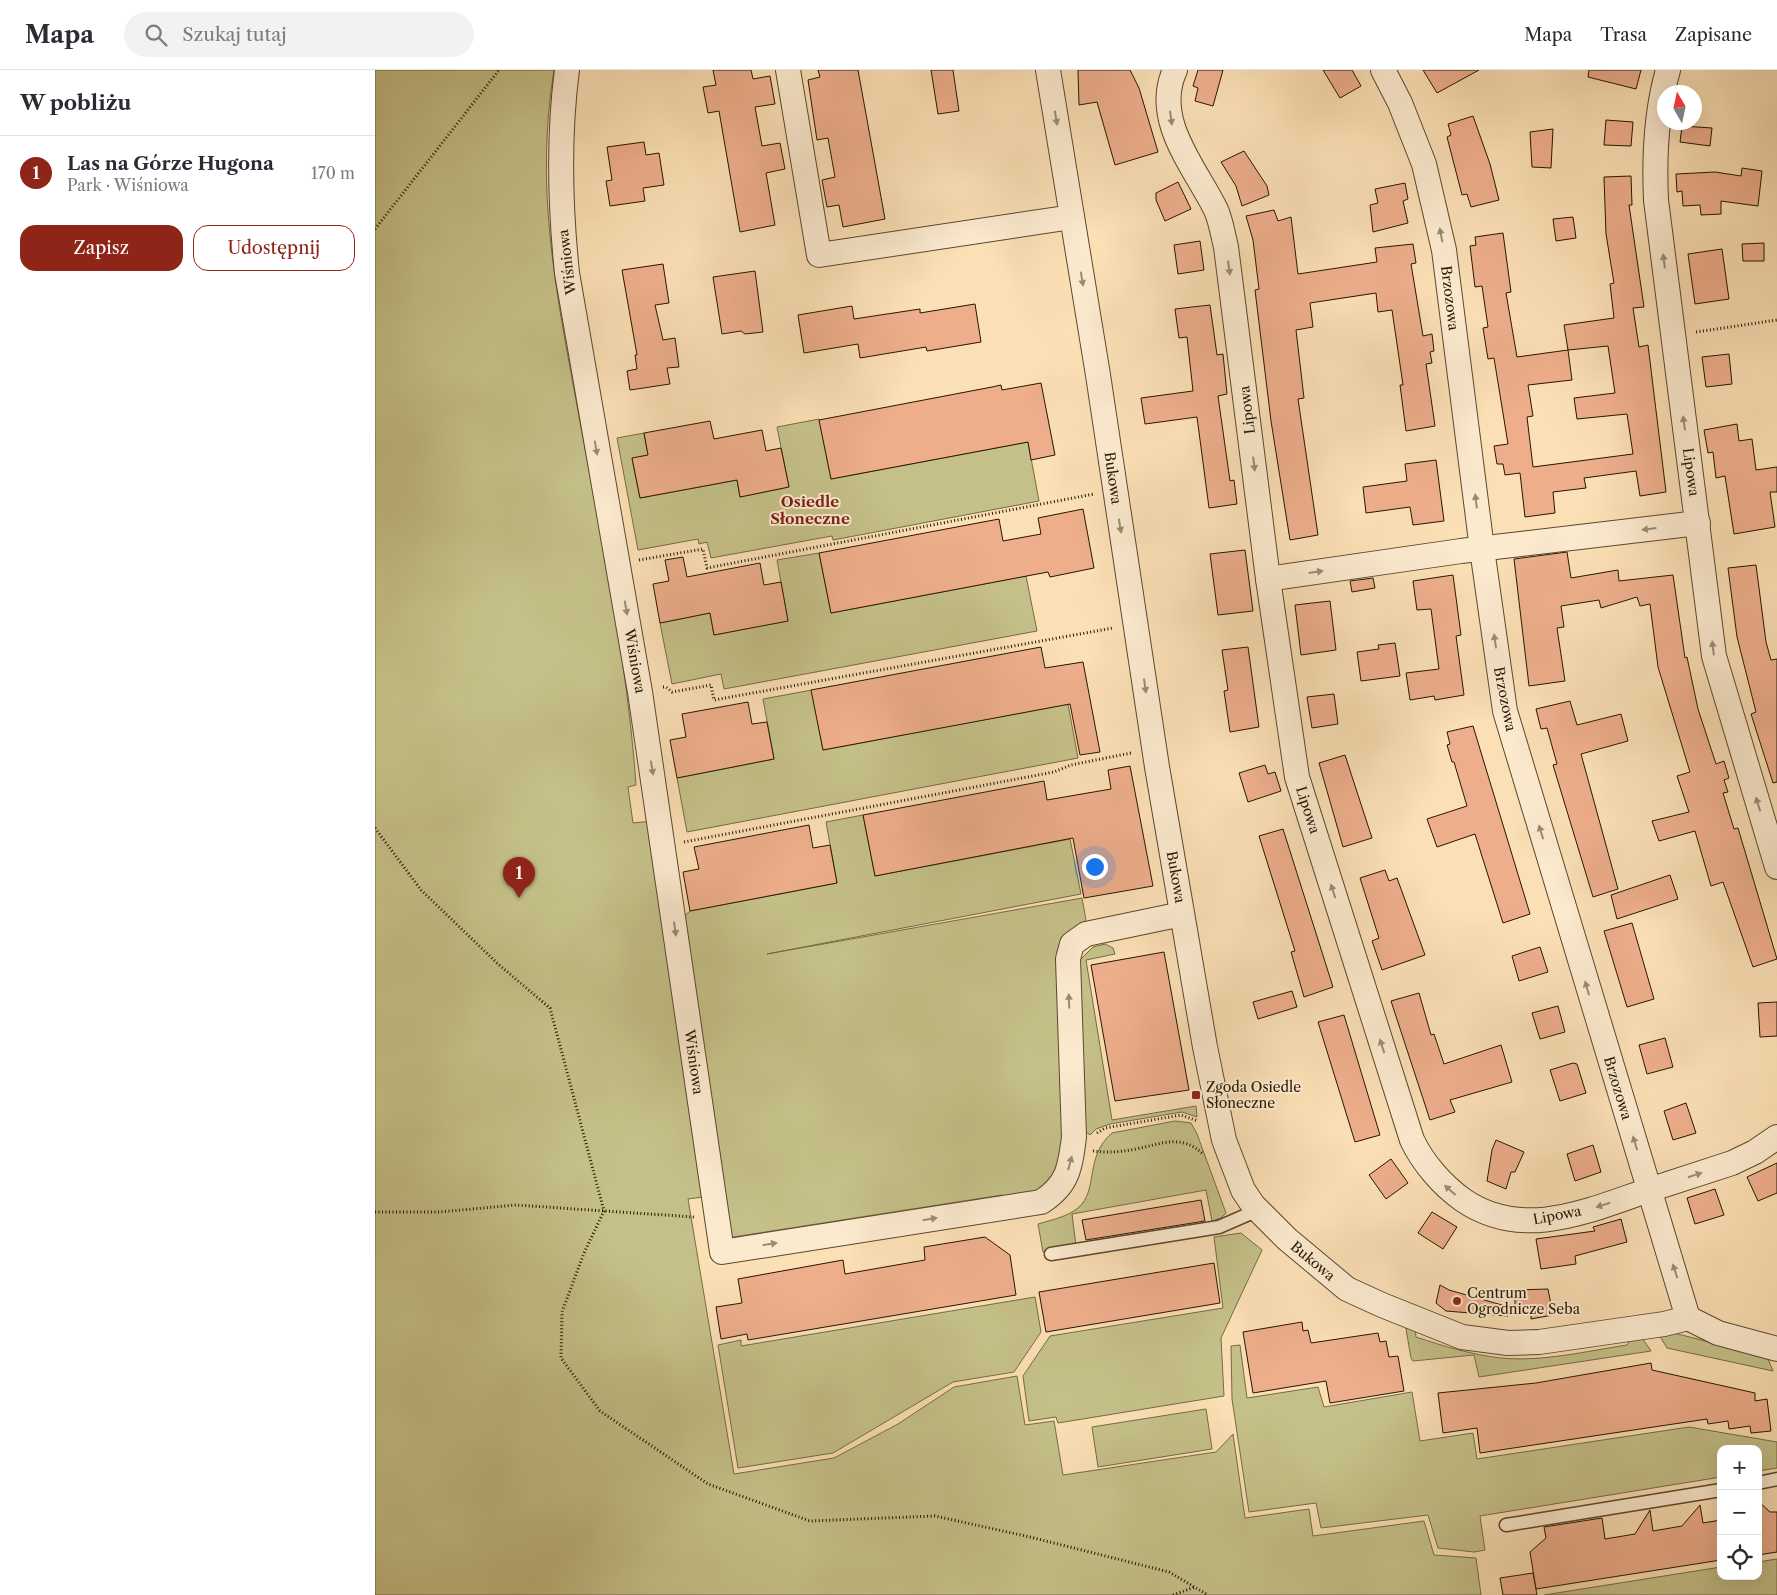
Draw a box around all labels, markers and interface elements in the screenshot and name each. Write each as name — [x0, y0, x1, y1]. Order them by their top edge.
search box — [124, 12, 474, 57]
text: Mapa — [25, 20, 94, 49]
icon: search — [142, 21, 170, 49]
text: Szukaj tutaj — [182, 23, 287, 46]
text: Mapa — [1524, 24, 1572, 46]
text: Trasa — [1600, 24, 1647, 46]
text: Zapisane — [1675, 24, 1752, 46]
north arrow — [1657, 85, 1702, 130]
text: W pobliżu — [20, 90, 131, 115]
one-way arrow — [1168, 110, 1176, 126]
one-way arrow — [1052, 111, 1060, 127]
text: Las na Górze Hugona — [67, 152, 274, 175]
text: 1 — [32, 163, 40, 183]
text: 170 m — [311, 163, 355, 183]
text: Park · Wiśniowa — [67, 175, 189, 195]
button: Zapisz — [20, 225, 183, 271]
button: Udostępnij — [193, 225, 355, 271]
one-way arrow — [1437, 227, 1445, 243]
street label: Wiśniowa — [554, 228, 580, 297]
one-way arrow — [1660, 253, 1668, 269]
one-way arrow — [1226, 260, 1234, 276]
street label: Brzozowa — [1437, 264, 1463, 332]
one-way arrow — [1078, 271, 1086, 287]
street label: Lipowa — [1235, 384, 1259, 435]
one-way arrow — [1680, 414, 1688, 430]
one-way arrow — [593, 441, 601, 457]
street label: Lipowa — [1679, 447, 1703, 498]
street label: Bukowa — [1100, 451, 1126, 506]
one-way arrow — [1250, 456, 1258, 472]
district label: Osiedle Słoneczne — [770, 492, 850, 528]
one-way arrow — [1472, 492, 1480, 508]
one-way arrow — [1116, 518, 1124, 534]
one-way arrow — [1641, 525, 1657, 533]
one-way arrow — [1309, 568, 1325, 576]
one-way arrow — [622, 600, 630, 616]
street label: Wiśniowa — [620, 626, 650, 695]
one-way arrow — [1491, 632, 1499, 648]
one-way arrow — [1709, 639, 1717, 655]
street label: Brzozowa — [1490, 665, 1520, 733]
one-way arrow — [1141, 679, 1149, 695]
one-way arrow — [648, 761, 656, 777]
street label: Lipowa — [1292, 784, 1324, 837]
one-way arrow — [1754, 796, 1762, 811]
one-way arrow — [1537, 825, 1545, 840]
street label: Bukowa — [1163, 849, 1190, 905]
your location — [1082, 854, 1108, 880]
pin: 1 — [503, 857, 535, 898]
one-way arrow — [1329, 883, 1337, 898]
one-way arrow — [672, 922, 680, 938]
one-way arrow — [1583, 980, 1591, 995]
one-way arrow — [1065, 993, 1073, 1009]
street label: Wiśniowa — [680, 1027, 708, 1096]
one-way arrow — [1378, 1038, 1386, 1053]
street label: Brzozowa — [1600, 1054, 1636, 1122]
place label: Zgoda Osiedle Słoneczne — [1206, 1078, 1301, 1112]
marker: Zgoda Osiedle Słoneczne — [1190, 1089, 1202, 1101]
one-way arrow — [1630, 1136, 1638, 1151]
one-way arrow — [1066, 1156, 1074, 1171]
one-way arrow — [1688, 1171, 1703, 1178]
one-way arrow — [1445, 1184, 1457, 1196]
street label: Lipowa — [1531, 1201, 1583, 1228]
one-way arrow — [1595, 1202, 1610, 1210]
one-way arrow — [923, 1215, 939, 1223]
street label: Bukowa — [1287, 1237, 1339, 1285]
one-way arrow — [762, 1240, 778, 1248]
one-way arrow — [1670, 1263, 1678, 1278]
place label: Centrum Ogrodnicze Seba — [1467, 1284, 1581, 1318]
marker: Centrum Ogrodnicze Seba — [1451, 1295, 1463, 1307]
map controls — [1717, 1445, 1762, 1580]
button: + — [1717, 1445, 1762, 1490]
button: − — [1717, 1490, 1762, 1535]
button: locate — [1717, 1535, 1762, 1580]

